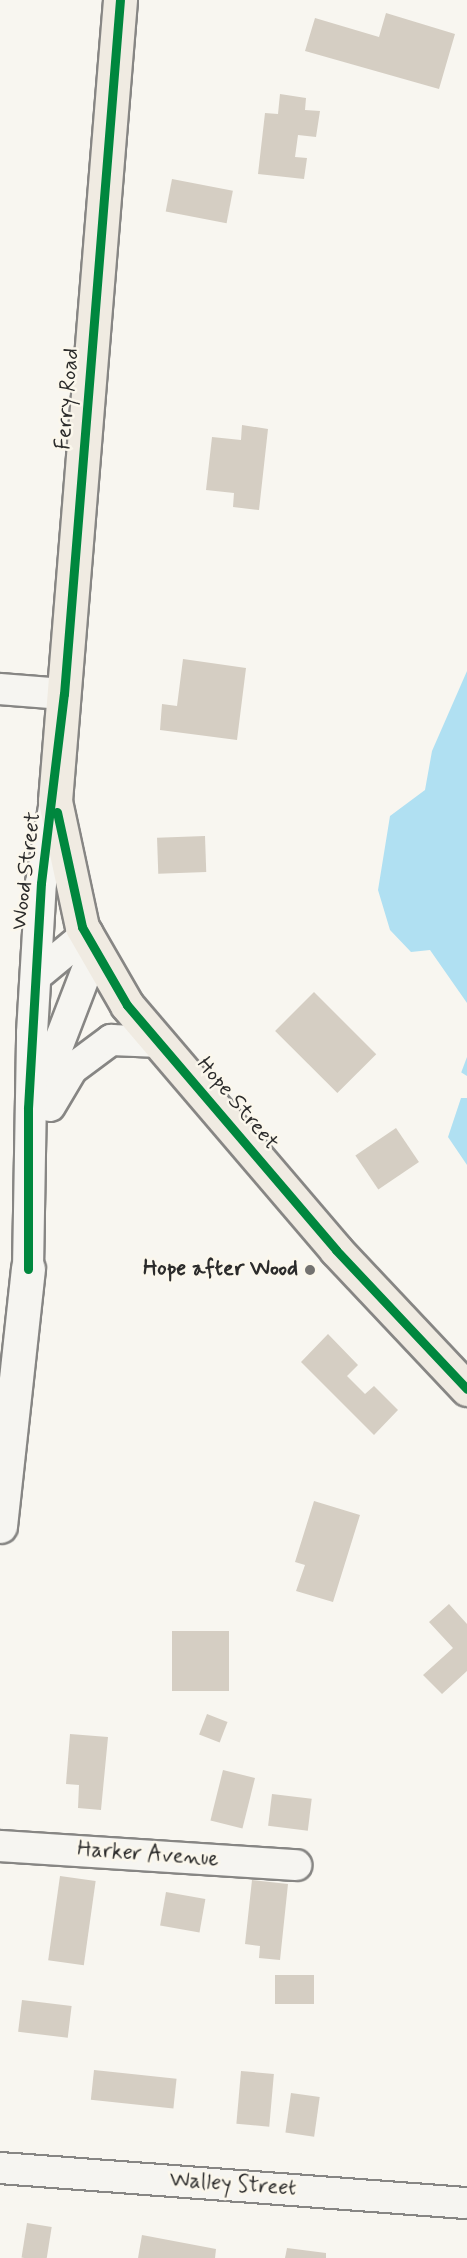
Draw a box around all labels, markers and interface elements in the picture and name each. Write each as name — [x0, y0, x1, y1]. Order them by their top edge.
street label: Ferry Road — [50, 347, 86, 451]
street label: Wood Street — [7, 811, 47, 931]
street label: Hope Street — [191, 1053, 283, 1155]
place label: Hope after Wood — [145, 1257, 298, 1283]
marker: Hope after Wood — [303, 1263, 317, 1277]
street label: Harker Avenue — [77, 1837, 219, 1873]
street label: Walley Street — [167, 2167, 299, 2203]

